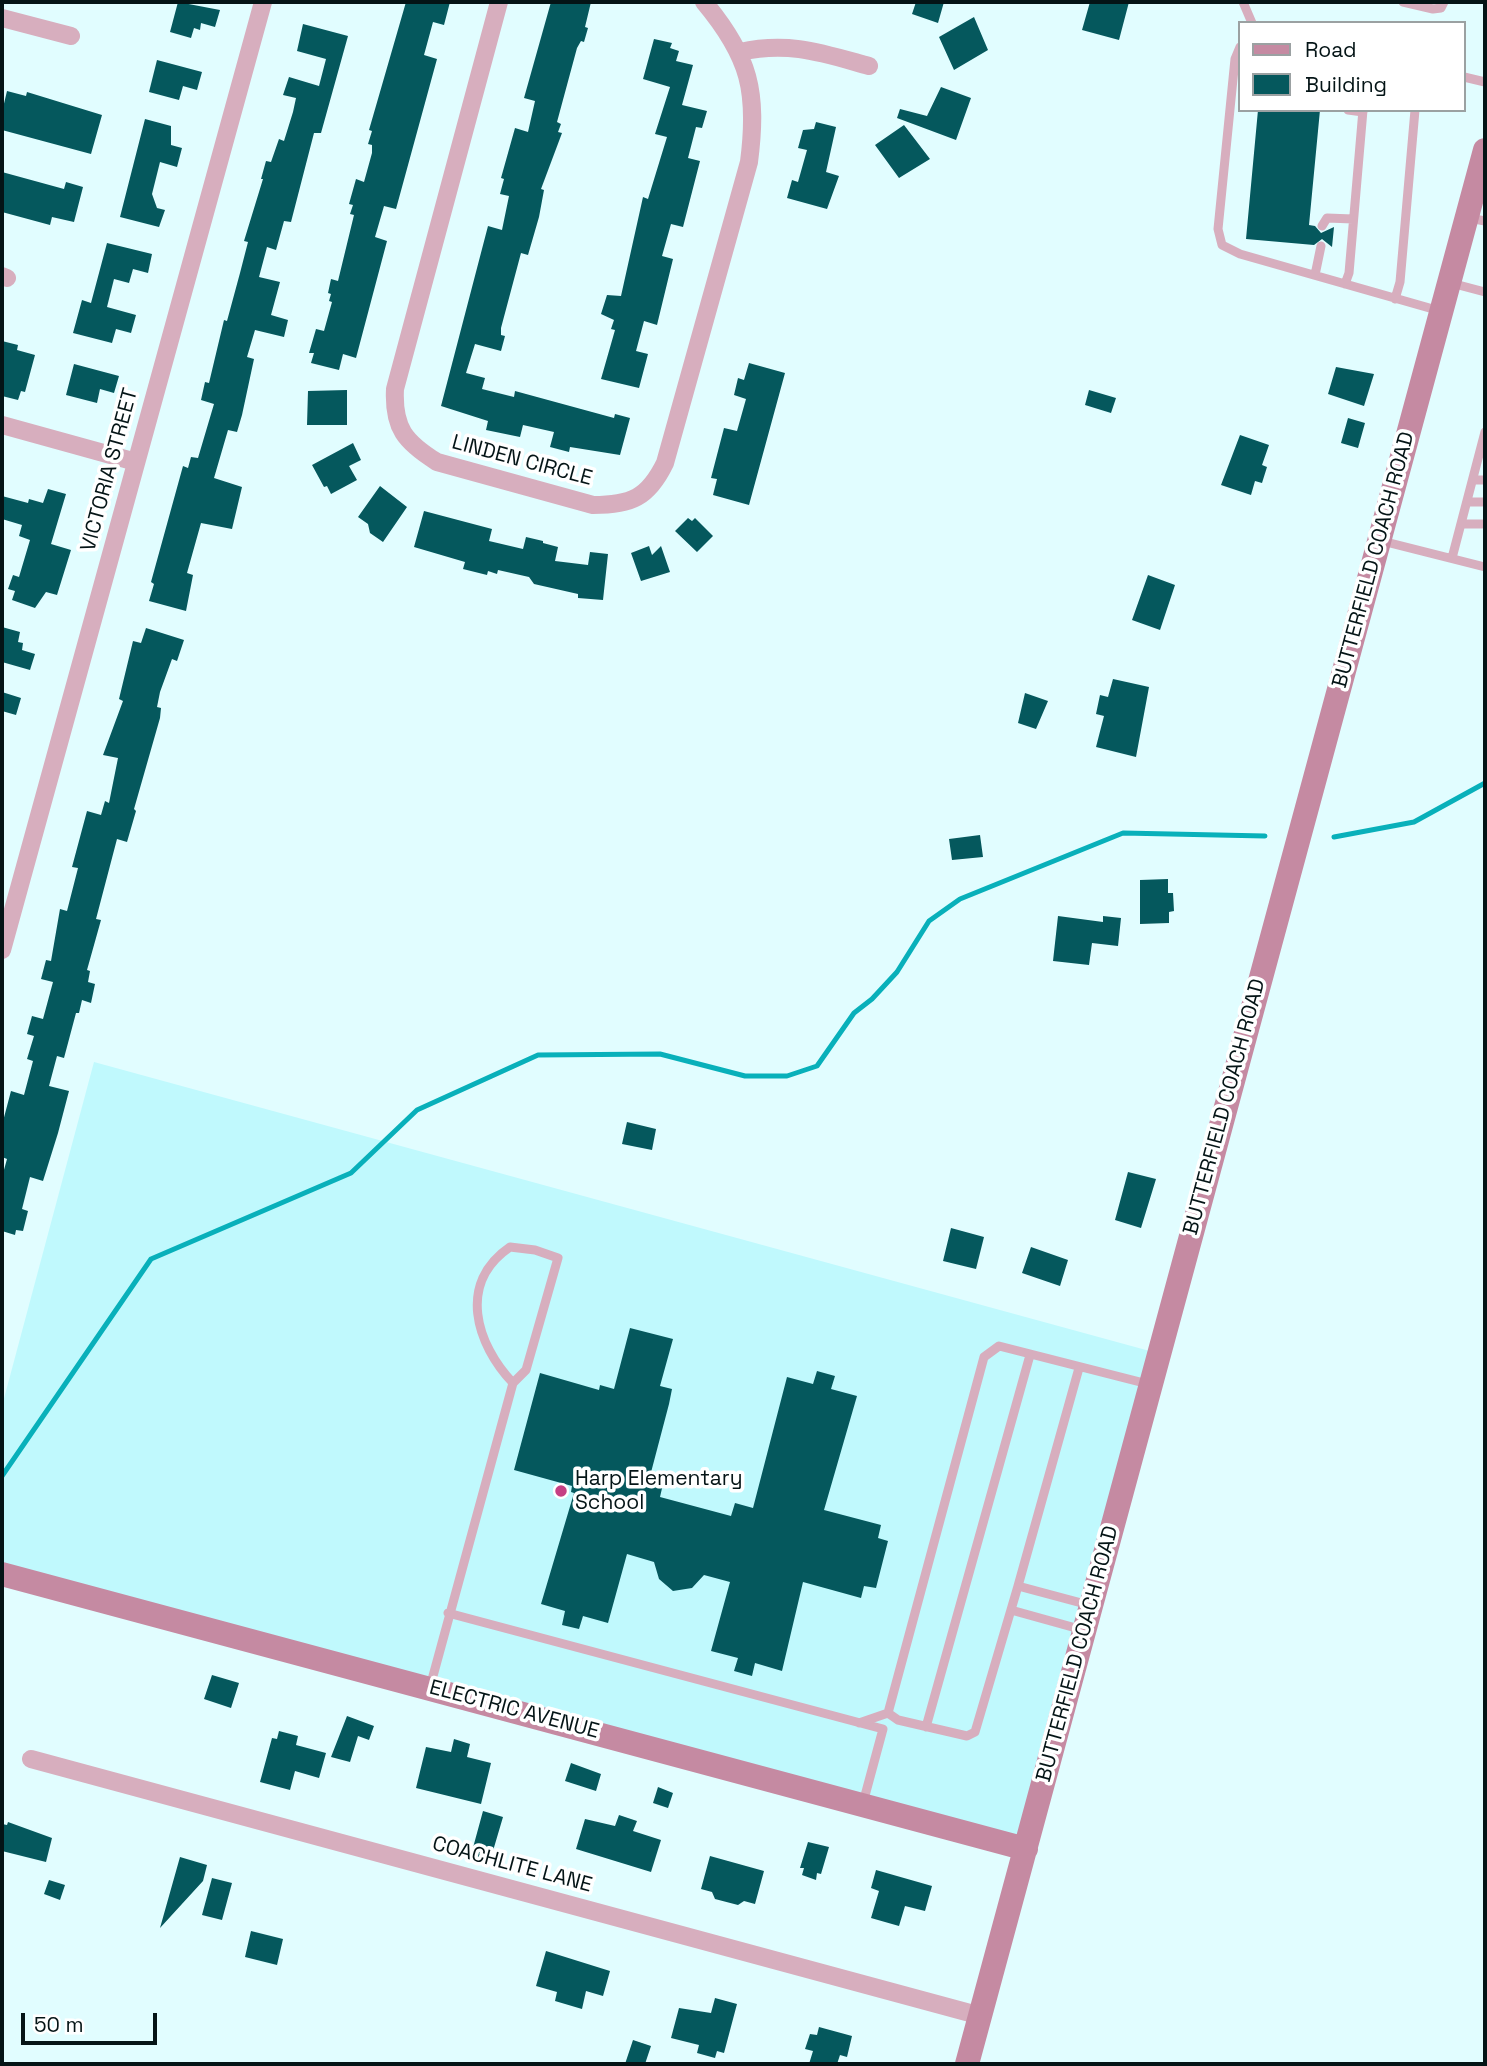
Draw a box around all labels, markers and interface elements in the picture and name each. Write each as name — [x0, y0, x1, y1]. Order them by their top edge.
legend — [1238, 21, 1466, 112]
text: Road — [1305, 36, 1357, 63]
text: Building — [1305, 71, 1387, 98]
street label: VICTORIA STREET — [76, 386, 144, 554]
street label: BUTTERFIELD COACH ROAD — [1328, 429, 1420, 691]
street label: LINDEN CIRCLE — [449, 430, 595, 492]
street label: BUTTERFIELD COACH ROAD — [1179, 976, 1271, 1238]
place label: Harp Elementary School — [575, 1466, 743, 1516]
marker: Harp Elementary School — [553, 1483, 569, 1499]
street label: BUTTERFIELD COACH ROAD — [1032, 1523, 1124, 1785]
street label: ELECTRIC AVENUE — [426, 1675, 602, 1745]
street label: COACHLITE LANE — [429, 1832, 595, 1898]
scale bar — [24, 2000, 161, 2044]
text: 50 m — [34, 2011, 84, 2038]

